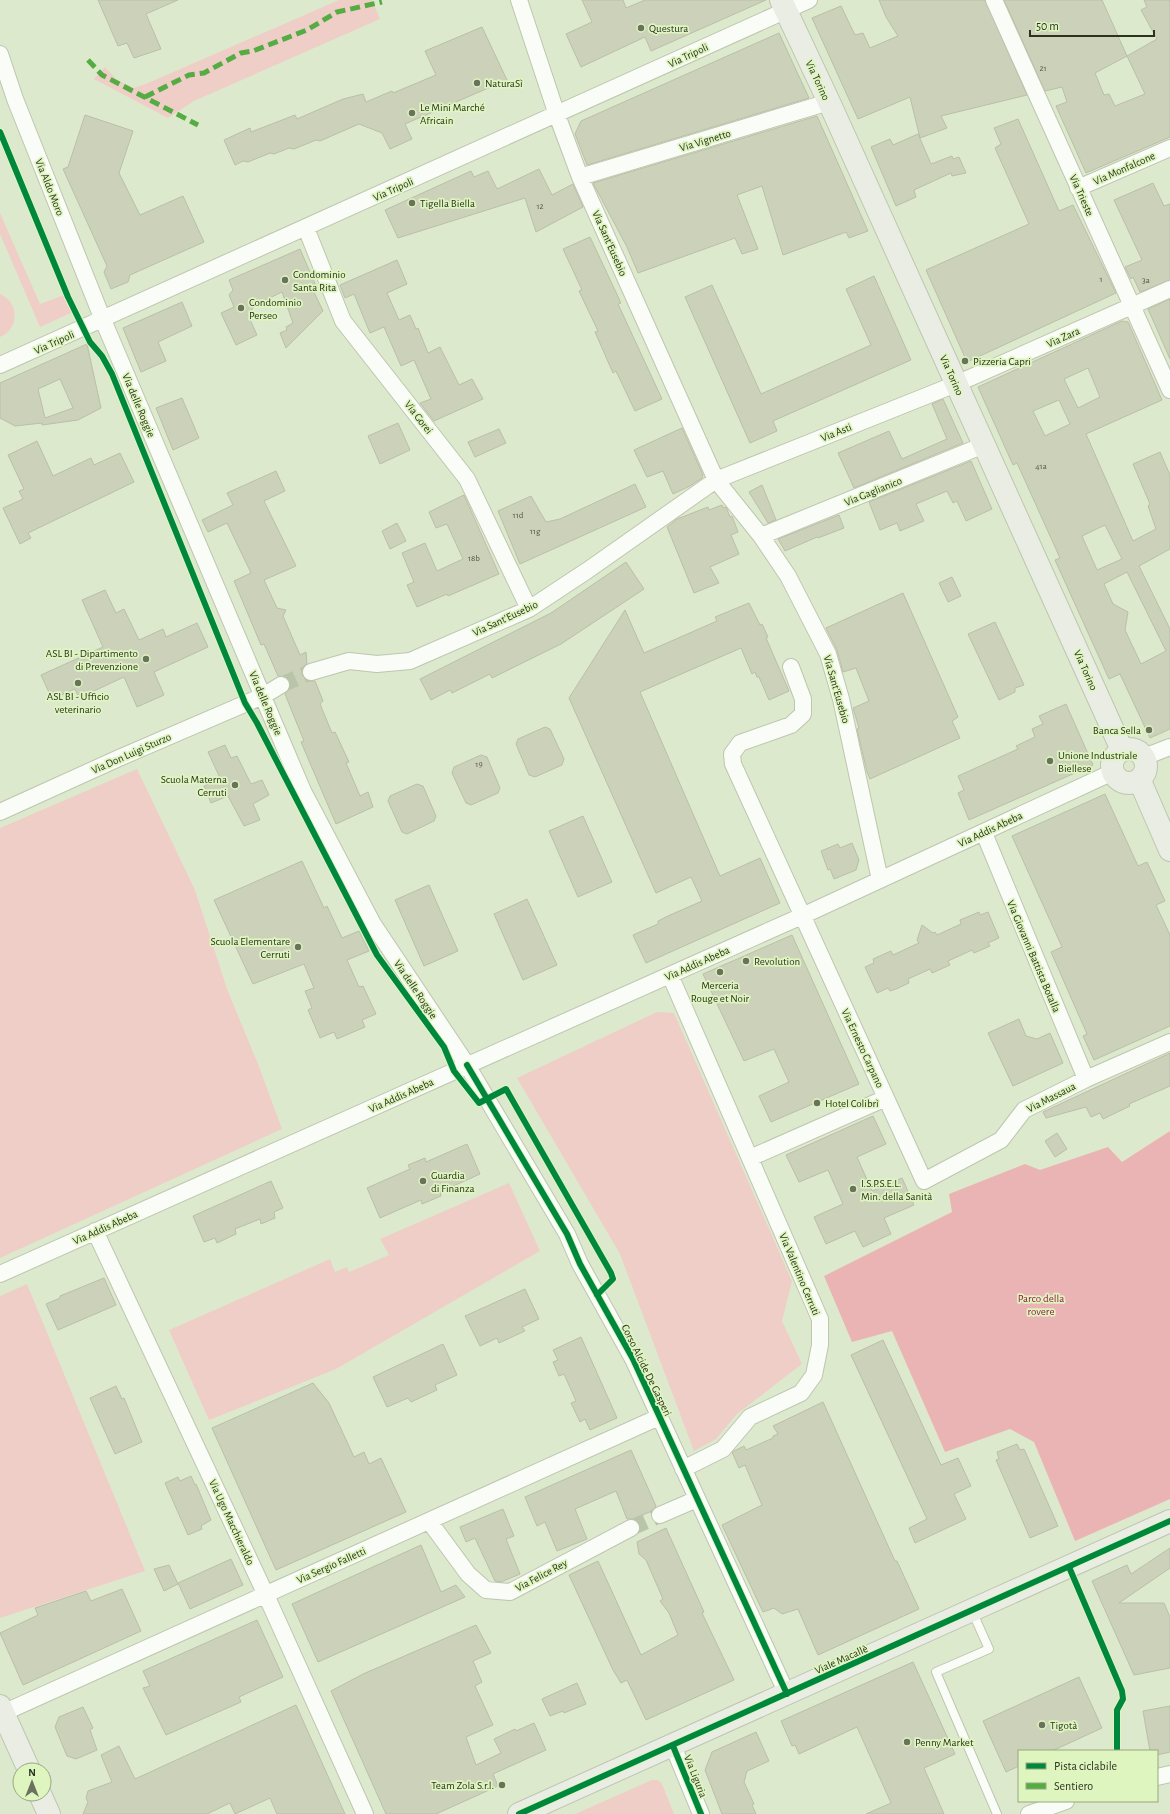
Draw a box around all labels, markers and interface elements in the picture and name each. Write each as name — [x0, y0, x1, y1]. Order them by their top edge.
scale bar — [1030, 12, 1154, 38]
text: 50 m — [1036, 20, 1059, 32]
marker: Questura — [636, 23, 646, 33]
place label: Questura — [649, 23, 688, 34]
street label: Via Tripoli — [666, 41, 710, 70]
street label: Via Torino — [803, 58, 832, 102]
house number: 21 — [1039, 64, 1047, 73]
marker: NaturaSì — [472, 78, 482, 88]
place label: NaturaSì — [485, 78, 523, 89]
place label: Le Mini Marché Africain — [420, 102, 485, 126]
marker: Le Mini Marché Africain — [407, 108, 417, 118]
street label: Via Vignetto — [678, 127, 732, 153]
street label: Via Monfalcone — [1092, 150, 1157, 187]
street label: Via Aldo Moro — [33, 157, 66, 217]
street label: Via Trieste — [1068, 173, 1096, 218]
street label: Via Tripoli — [371, 176, 415, 203]
marker: Tigella Biella — [407, 198, 417, 208]
place label: Tigella Biella — [420, 198, 475, 209]
house number: 12 — [536, 202, 544, 211]
street label: Via Sant'Eusebio — [590, 209, 629, 278]
place label: Condominio Santa Rita — [293, 269, 346, 293]
marker: Condominio Santa Rita — [280, 275, 290, 285]
house number: 1 — [1099, 275, 1103, 284]
house number: 3a — [1142, 276, 1150, 285]
place label: Condominio Perseo — [249, 297, 302, 321]
marker: Condominio Perseo — [236, 303, 246, 313]
street label: Via Zara — [1045, 325, 1081, 350]
street label: Via Tripoli — [32, 329, 76, 356]
street label: Via Torino — [938, 353, 965, 397]
marker: Pizzeria Capri — [960, 356, 970, 366]
place label: Pizzeria Capri — [973, 356, 1031, 367]
street label: Via delle Roggie — [120, 372, 157, 439]
street label: Via Gorei — [402, 399, 435, 436]
street label: Via Asti — [819, 421, 853, 444]
house number: 41a — [1035, 462, 1047, 471]
street label: Via Gaglianico — [843, 475, 904, 508]
house number: 11d — [513, 511, 524, 520]
house number: 11g — [530, 527, 541, 536]
house number: 18b — [468, 554, 480, 563]
street label: Via Sant'Eusebio — [471, 599, 539, 638]
place label: ASL BI - Dipartimento di Prevenzione — [46, 648, 138, 672]
street label: Via Torino — [1072, 648, 1099, 692]
marker: ASL BI - Dipartimento di Prevenzione — [141, 654, 151, 664]
street label: Via Sant'Eusebio — [822, 654, 852, 725]
street label: Via delle Roggie — [247, 670, 284, 737]
marker: ASL BI - Ufficio veterinario — [73, 678, 83, 688]
place label: ASL BI - Ufficio veterinario — [47, 691, 109, 715]
place label: Banca Sella — [1093, 725, 1141, 736]
marker: Banca Sella — [1144, 725, 1154, 735]
street label: Via Don Luigi Sturzo — [90, 731, 173, 776]
place label: Unione Industriale Biellese — [1058, 750, 1137, 774]
marker: Unione Industriale Biellese — [1045, 756, 1055, 766]
house number: 19 — [475, 760, 483, 769]
place label: Scuola Materna Cerruti — [161, 774, 227, 798]
marker: Scuola Materna Cerruti — [230, 780, 240, 790]
street label: Via Addis Abeba — [956, 810, 1024, 849]
street label: Via Giovanni Battista Botalla — [1005, 898, 1062, 1014]
place label: Scuola Elementare Cerruti — [210, 936, 290, 960]
marker: Scuola Elementare Cerruti — [293, 942, 303, 952]
street label: Via Addis Abeba — [663, 944, 731, 983]
marker: Revolution — [741, 956, 751, 966]
place label: Revolution — [754, 956, 800, 967]
street label: Via delle Roggie — [392, 958, 439, 1021]
marker: Merceria Rouge et Noir — [715, 967, 725, 977]
place label: Merceria Rouge et Noir — [691, 980, 750, 1004]
street label: Via Ernesto Carpano — [839, 1007, 886, 1089]
street label: Via Addis Abeba — [367, 1076, 435, 1115]
street label: Via Massaua — [1025, 1080, 1077, 1114]
marker: Hotel Colibrì — [812, 1098, 822, 1108]
place label: Hotel Colibrì — [825, 1098, 879, 1109]
place label: Guardia di Finanza — [431, 1170, 475, 1194]
marker: Guardia di Finanza — [418, 1176, 428, 1186]
place label: I.S.P.S.E.L. Min. della Sanità — [861, 1178, 932, 1202]
marker: I.S.P.S.E.L. Min. della Sanità — [848, 1184, 858, 1194]
street label: Via Addis Abeba — [71, 1208, 139, 1247]
street label: Via Valentino Cerruti — [777, 1231, 822, 1317]
park label: Parco della rovere — [1018, 1293, 1064, 1317]
street label: Corso Alcide De Gasperi — [620, 1323, 674, 1418]
street label: Via Ugo Macchieraldo — [207, 1478, 256, 1567]
street label: Via Sergio Falletti — [295, 1545, 367, 1586]
street label: Via Felice Rey — [513, 1557, 569, 1594]
street label: Viale Macallè — [813, 1643, 869, 1676]
marker: Tigotà — [1037, 1720, 1047, 1730]
place label: Tigotà — [1050, 1720, 1077, 1731]
marker: Penny Market — [902, 1737, 912, 1747]
place label: Penny Market — [915, 1737, 974, 1748]
legend — [1018, 1750, 1158, 1802]
street label: Via Liguria — [682, 1753, 709, 1799]
text: Pista ciclabile — [1054, 1760, 1117, 1772]
north arrow — [12, 1762, 52, 1802]
text: N — [28, 1767, 36, 1778]
place label: Team Zola S.r.l. — [431, 1780, 494, 1791]
marker: Team Zola S.r.l. — [497, 1780, 507, 1790]
text: Sentiero — [1054, 1780, 1093, 1792]

